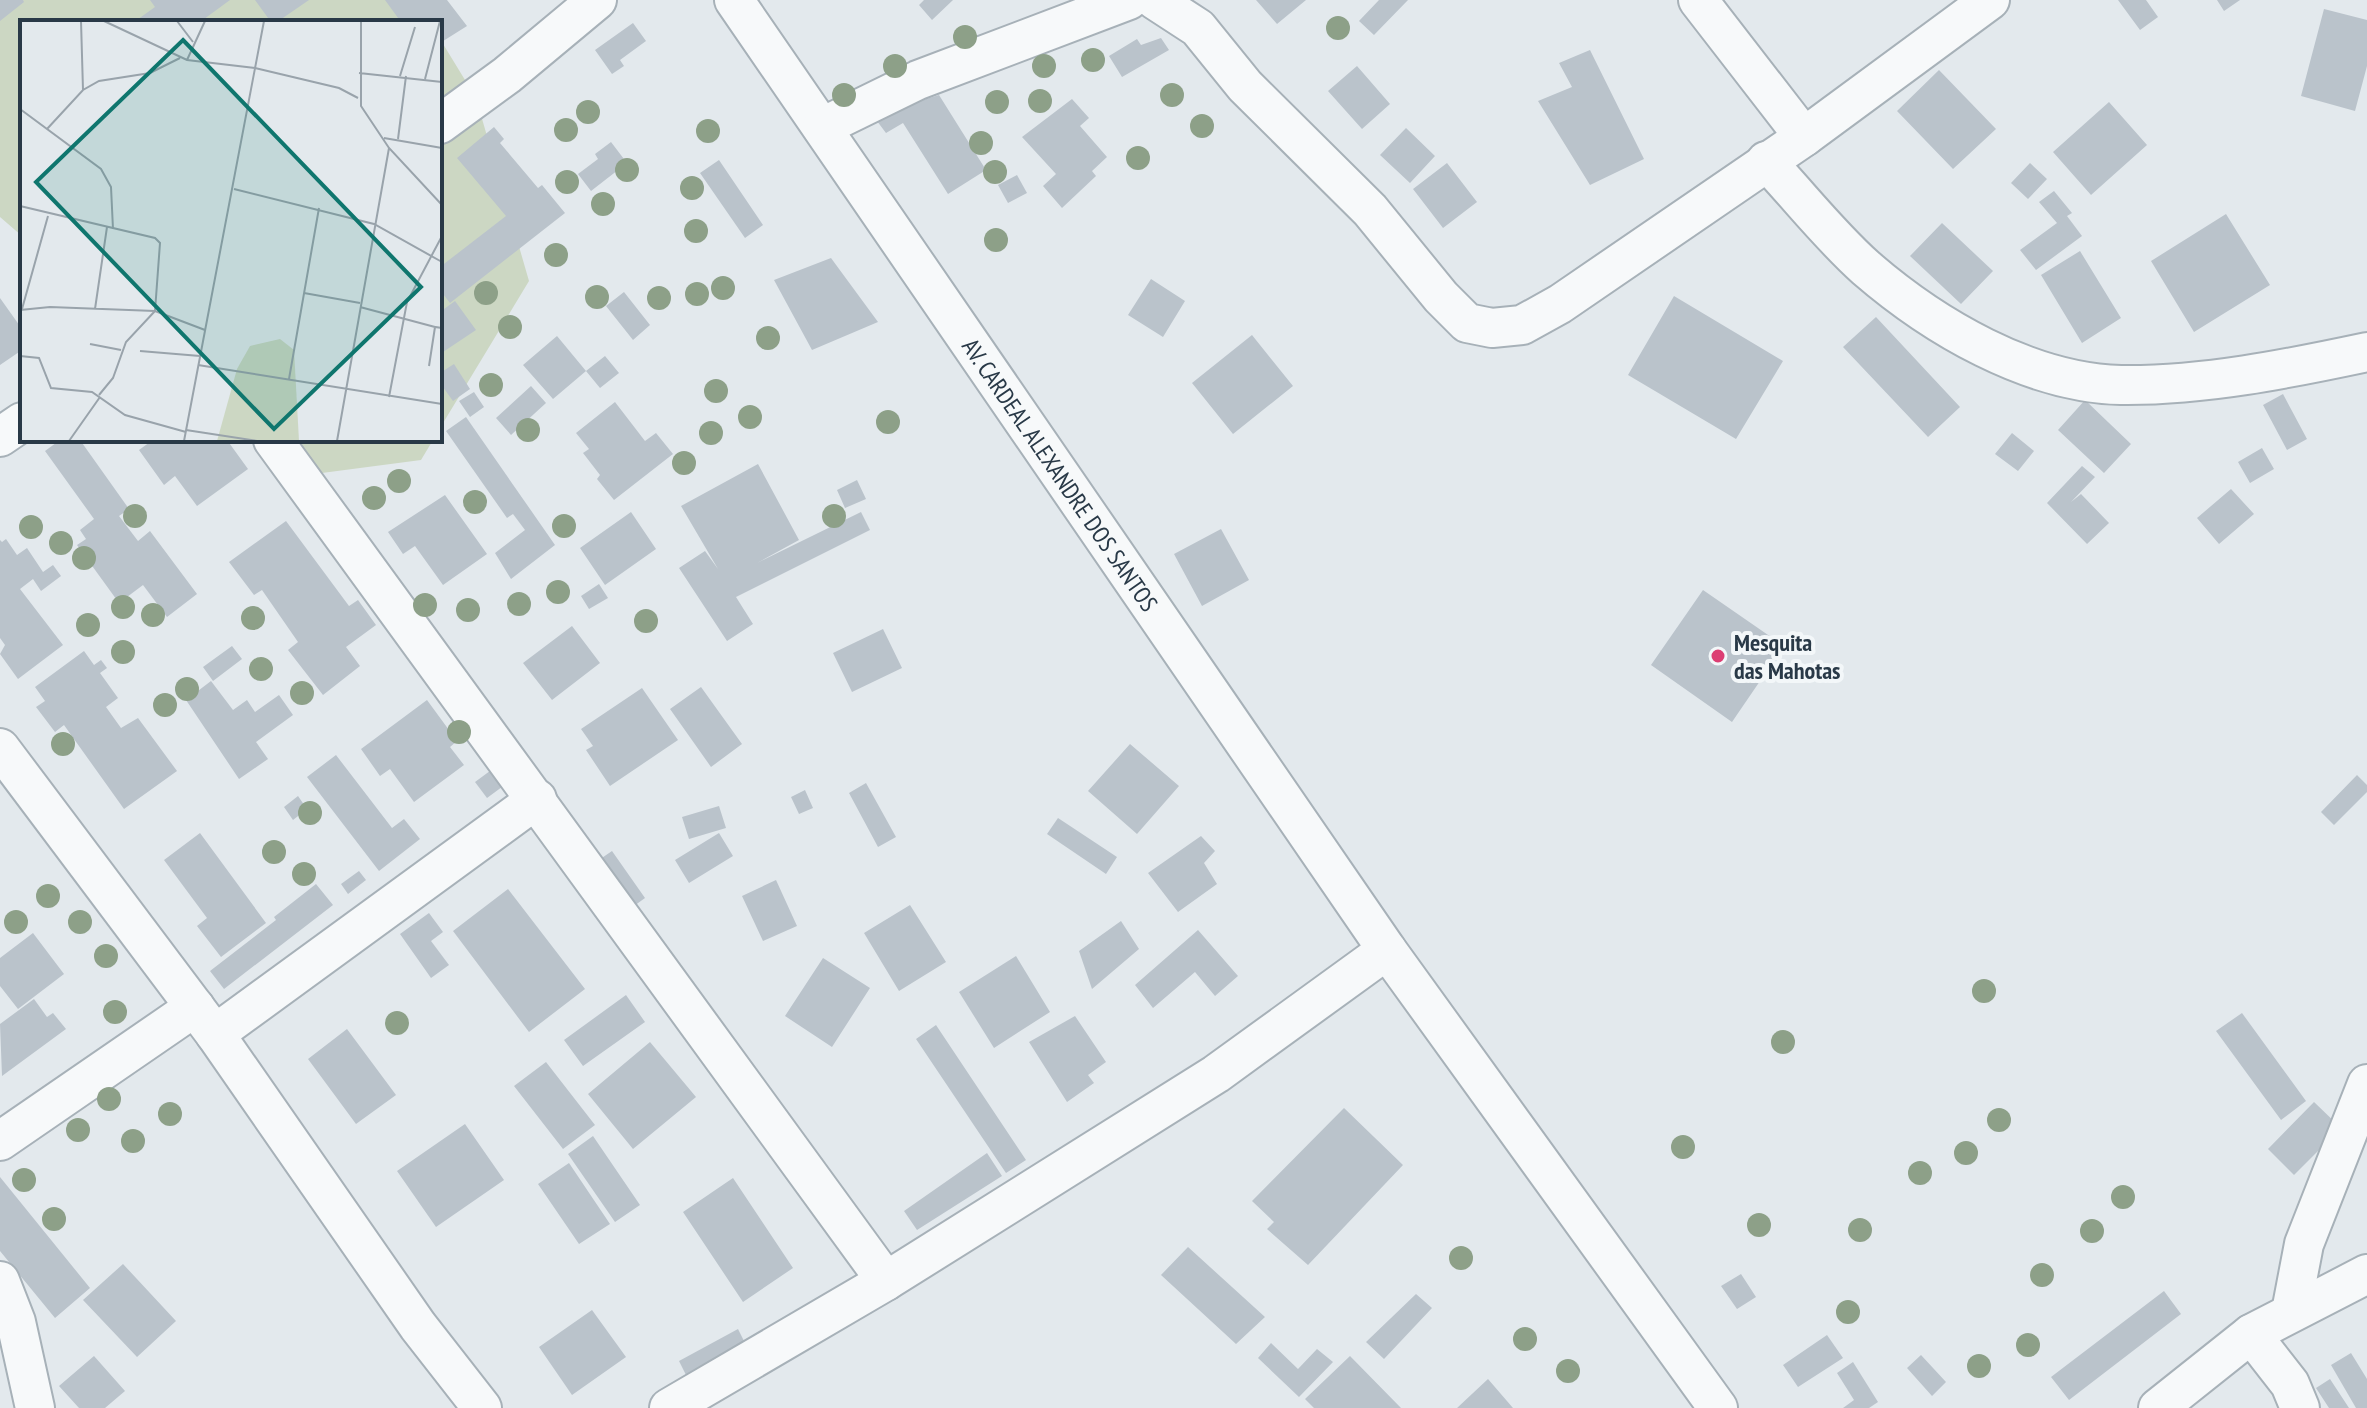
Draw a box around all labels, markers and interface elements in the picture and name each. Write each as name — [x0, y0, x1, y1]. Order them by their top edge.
inset map — [20, 20, 442, 442]
street label: AV. CARDEAL ALEXANDRE DOS SANTOS — [956, 332, 1165, 617]
place label: Mesquita das Mahotas — [1734, 627, 1841, 686]
marker: Mesquita das Mahotas — [1709, 647, 1727, 665]

